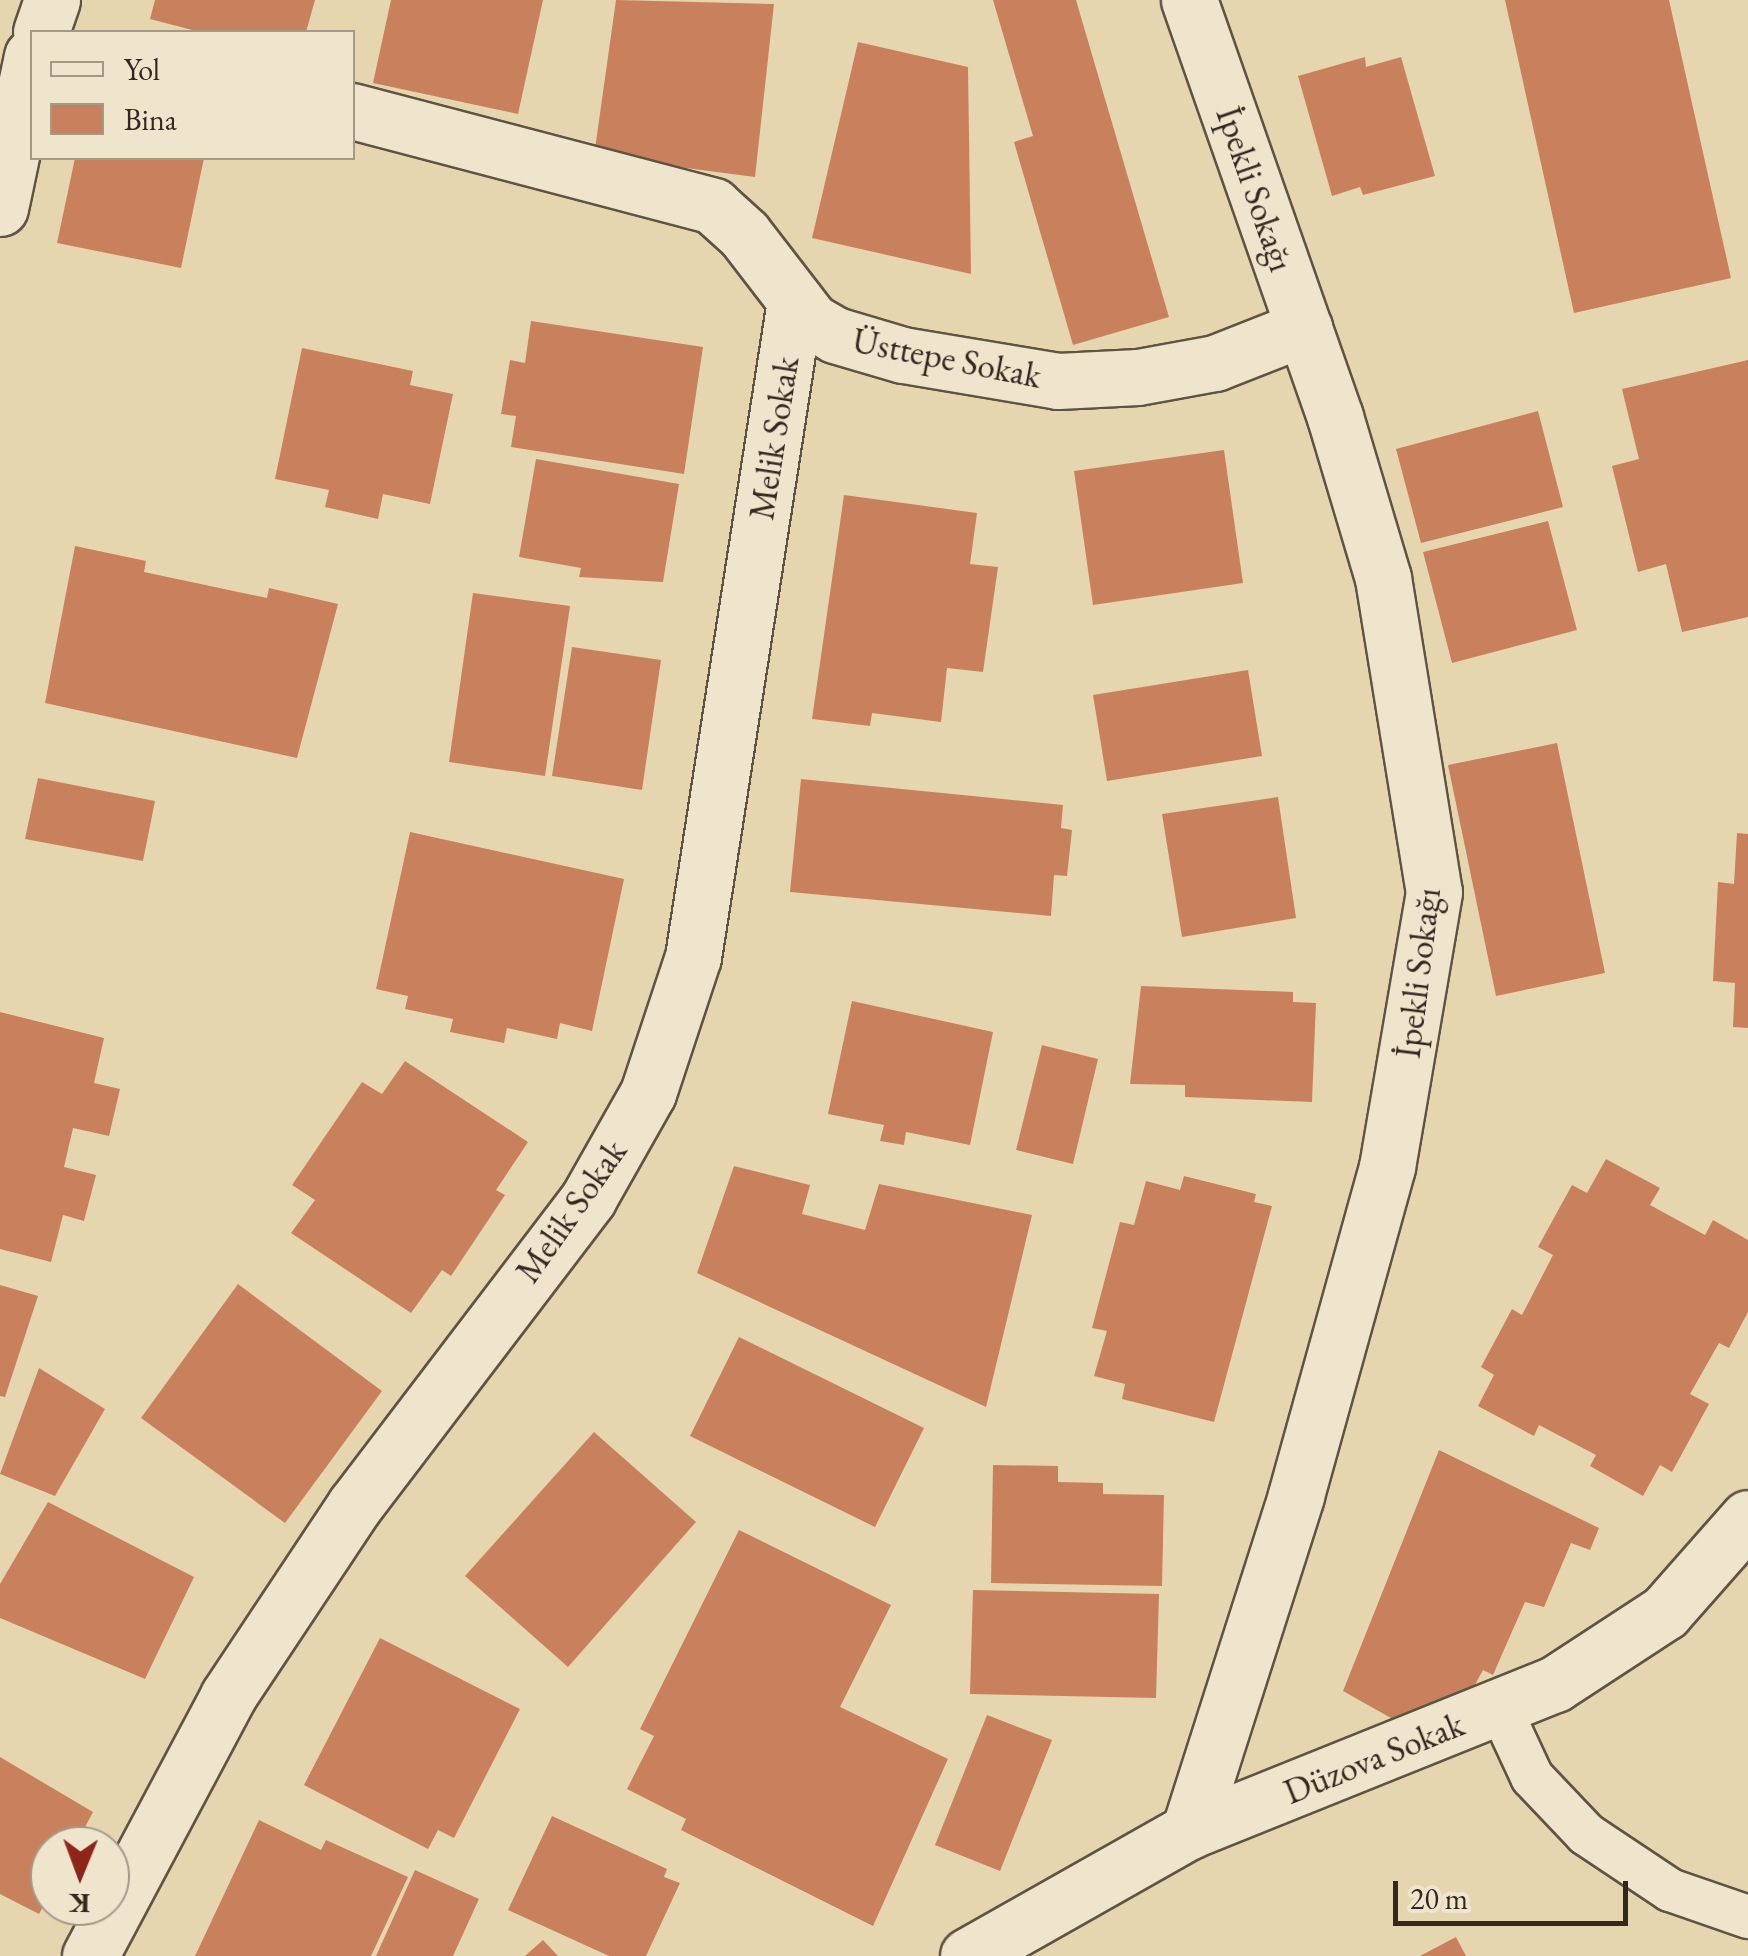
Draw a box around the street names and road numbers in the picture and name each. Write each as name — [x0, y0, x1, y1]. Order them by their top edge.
street label: İpekli Sokağı — [1207, 101, 1303, 277]
street label: Üsttepe Sokak — [849, 319, 1045, 397]
street label: Melik Sokak — [740, 353, 808, 523]
street label: İpekli Sokağı — [1387, 885, 1449, 1061]
street label: Melik Sokak — [507, 1131, 635, 1291]
street label: Düzova Sokak — [1278, 1703, 1470, 1813]

